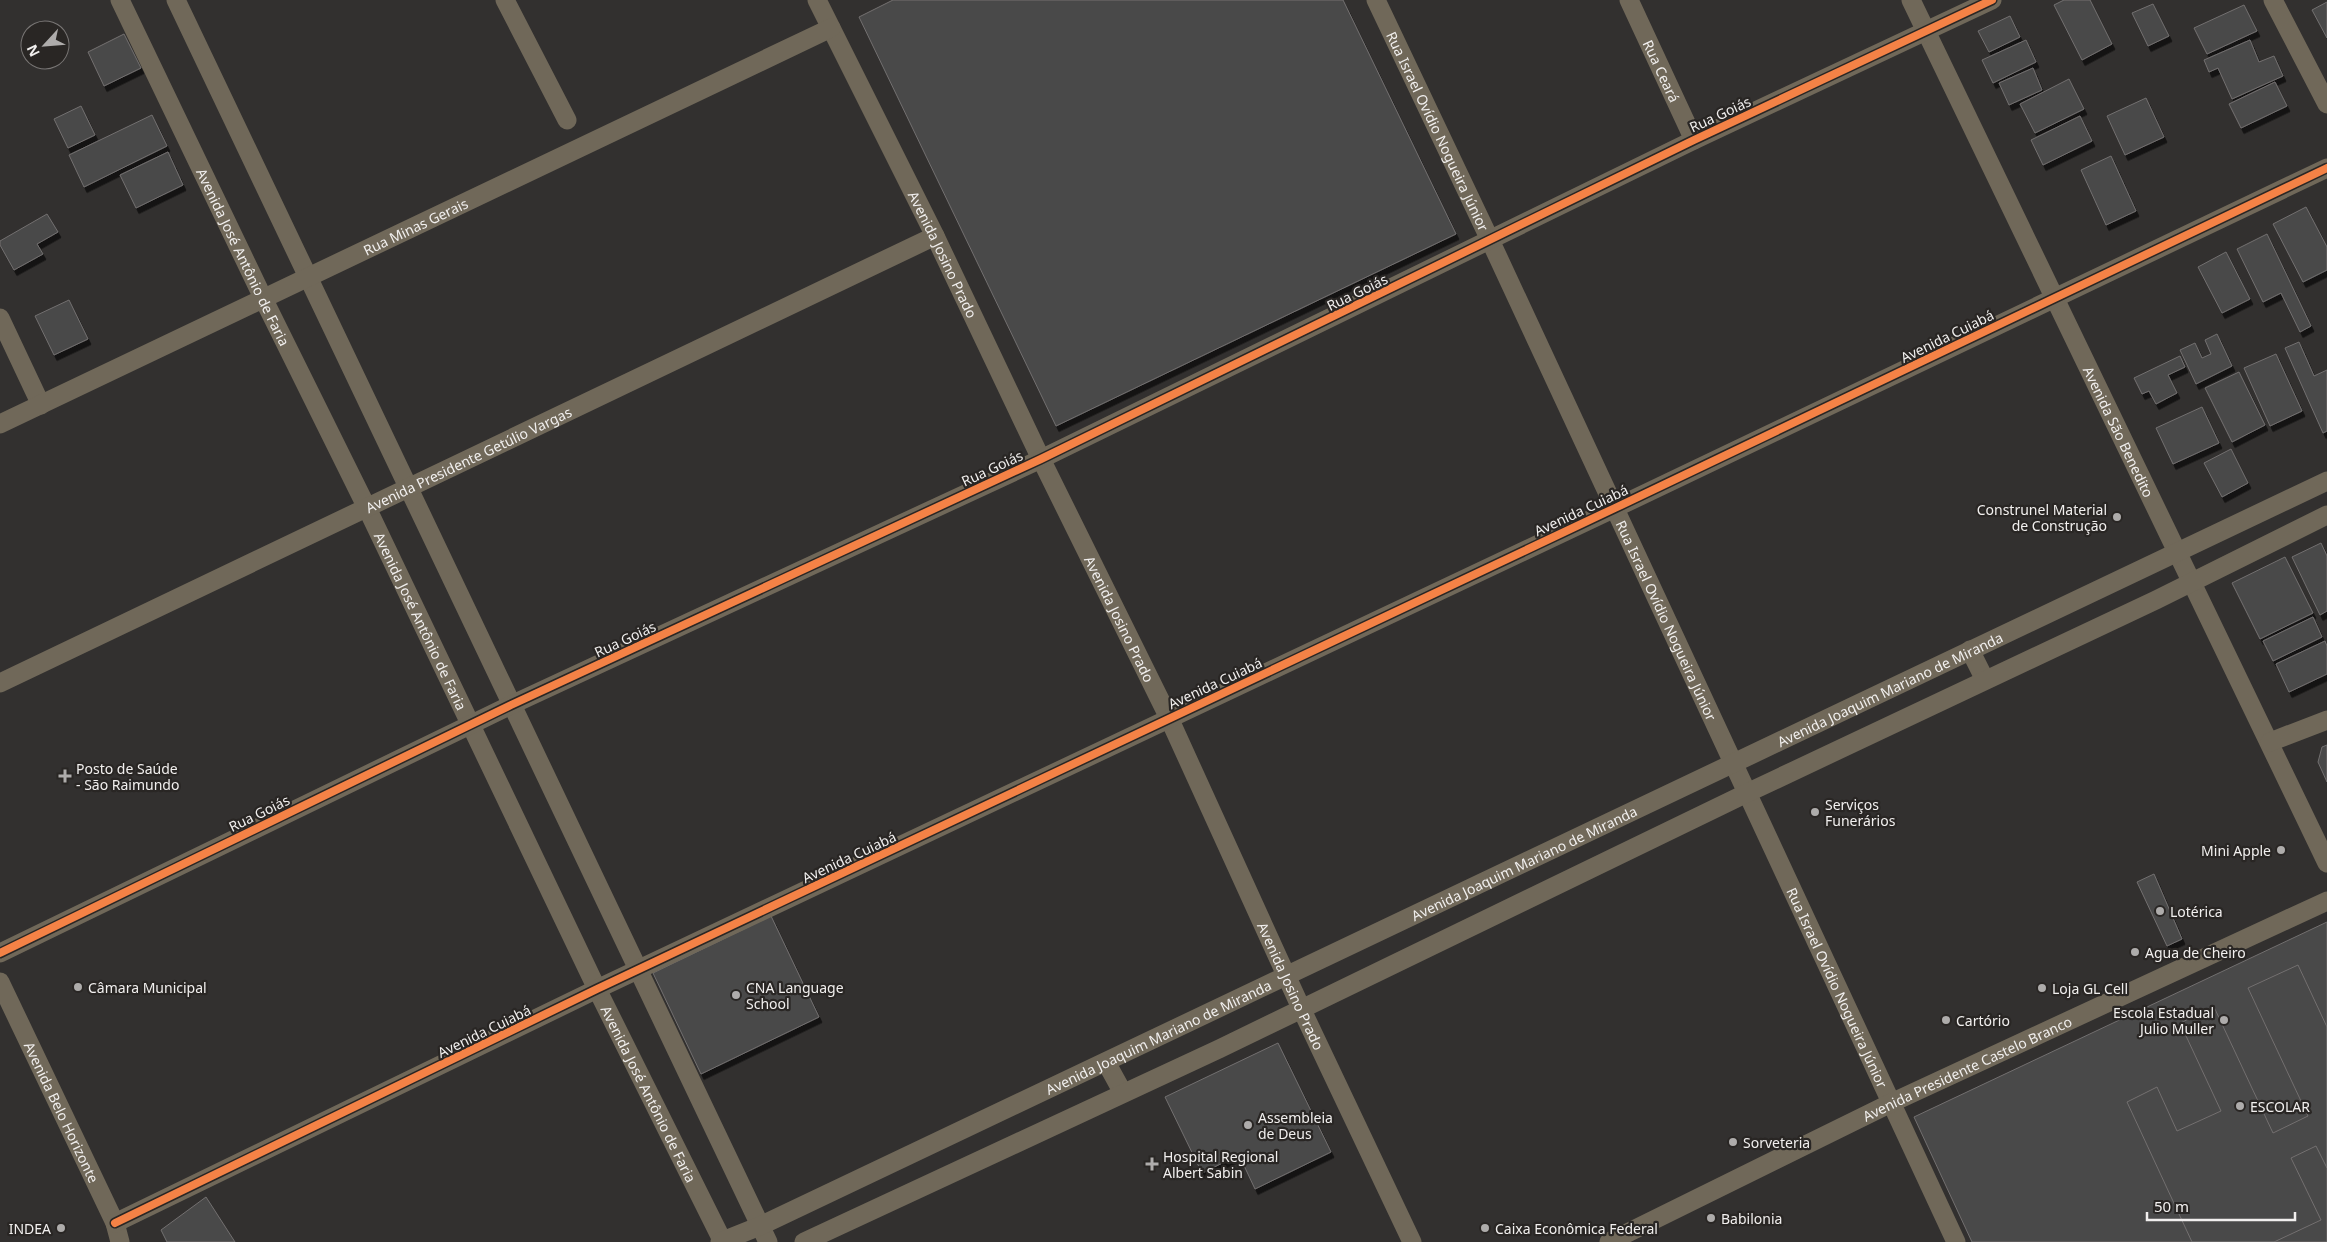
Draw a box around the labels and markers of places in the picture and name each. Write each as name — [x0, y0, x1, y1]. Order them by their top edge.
place label: Construnel Material de Construção — [1977, 500, 2107, 535]
marker: Construnel Material de Construção — [2111, 511, 2123, 523]
place label: Posto de Saúde - São Raimundo — [76, 759, 179, 794]
marker: Posto de Saúde - São Raimundo — [58, 769, 72, 783]
place label: Serviços Funerários — [1825, 795, 1896, 830]
marker: Serviços Funerários — [1809, 806, 1821, 818]
place label: Mini Apple — [2201, 841, 2271, 860]
marker: Mini Apple — [2275, 844, 2287, 856]
place label: Lotérica — [2170, 902, 2223, 921]
marker: Lotérica — [2154, 905, 2166, 917]
place label: Agua de Cheiro — [2145, 943, 2246, 962]
marker: Agua de Cheiro — [2129, 946, 2141, 958]
place label: Câmara Municipal — [88, 978, 207, 997]
place label: CNA Language School — [746, 978, 844, 1013]
place label: Loja GL Cell — [2052, 979, 2128, 998]
marker: Câmara Municipal — [72, 981, 84, 993]
marker: Loja GL Cell — [2036, 982, 2048, 994]
marker: CNA Language School — [730, 989, 742, 1001]
place label: Escola Estadual Julio Muller — [2113, 1003, 2214, 1038]
place label: Cartório — [1956, 1011, 2010, 1030]
marker: Cartório — [1940, 1014, 1952, 1026]
marker: Escola Estadual Julio Muller — [2218, 1014, 2230, 1026]
place label: ESCOLAR — [2250, 1097, 2310, 1116]
marker: ESCOLAR — [2234, 1100, 2246, 1112]
place label: Assembleia de Deus — [1258, 1108, 1333, 1143]
marker: Assembleia de Deus — [1242, 1119, 1254, 1131]
place label: Sorveteria — [1743, 1133, 1810, 1152]
marker: Sorveteria — [1727, 1136, 1739, 1148]
place label: Hospital Regional Albert Sabin — [1163, 1147, 1278, 1182]
marker: Hospital Regional Albert Sabin — [1145, 1157, 1159, 1171]
place label: Babilonia — [1721, 1209, 1782, 1228]
marker: Babilonia — [1705, 1212, 1717, 1224]
place label: INDEA — [9, 1219, 51, 1238]
place label: Caixa Econômica Federal — [1495, 1219, 1658, 1238]
marker: INDEA — [55, 1222, 67, 1234]
marker: Caixa Econômica Federal — [1479, 1222, 1491, 1234]

